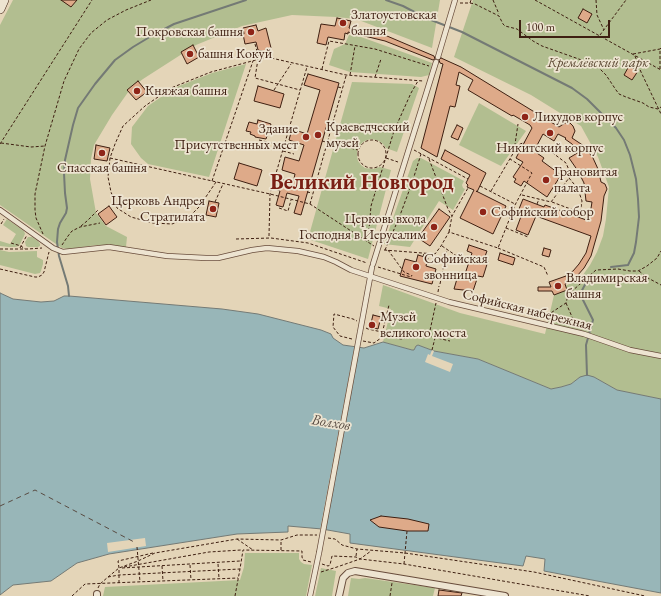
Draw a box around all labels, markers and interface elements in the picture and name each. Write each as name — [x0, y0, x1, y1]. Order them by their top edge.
place label: Златоустовская башня — [351, 7, 437, 40]
scale bar — [521, 12, 612, 38]
marker: Златоустовская башня — [338, 18, 348, 28]
text: 100 m — [526, 19, 555, 35]
place label: Покровская башня — [136, 24, 243, 40]
marker: Покровская башня — [246, 27, 256, 37]
place label: башня Кокуй — [198, 46, 272, 62]
marker: башня Кокуй — [185, 49, 195, 59]
park label: Кремлёвский парк — [547, 55, 649, 71]
place label: Княжая башня — [145, 83, 227, 99]
marker: Княжая башня — [132, 86, 142, 96]
place label: Лихудов корпус — [533, 109, 623, 125]
marker: Лихудов корпус — [520, 112, 530, 122]
place label: Краеведческий музей — [326, 119, 410, 152]
place label: Здание Присутственных мест — [174, 121, 298, 154]
marker: Никитский корпус — [545, 128, 555, 138]
marker: Краеведческий музей — [313, 130, 323, 140]
marker: Здание Присутственных мест — [301, 132, 311, 142]
place label: Никитский корпус — [496, 140, 604, 156]
marker: Спасская башня — [97, 148, 107, 158]
place label: Спасская башня — [57, 160, 147, 176]
place label: Грановитая палата — [554, 164, 618, 196]
district label: Великий Новгород — [270, 170, 454, 196]
marker: Грановитая палата — [541, 175, 551, 185]
place label: Церковь Андрея Стратилата — [111, 193, 205, 226]
marker: Церковь Андрея Стратилата — [208, 204, 218, 214]
place label: Софийский собор — [491, 204, 594, 220]
marker: Софийский собор — [478, 207, 488, 217]
place label: Церковь входа Господня в Иерусалим — [299, 211, 426, 244]
marker: Церковь входа Господня в Иерусалим — [429, 222, 439, 232]
place label: Софийская звонница — [424, 251, 488, 284]
marker: Софийская звонница — [411, 262, 421, 272]
place label: Владимирская башня — [566, 270, 648, 302]
marker: Владимирская башня — [553, 281, 563, 291]
street label: Софийская набережная — [461, 286, 593, 334]
place label: Музей великого моста — [380, 309, 466, 342]
marker: Музей великого моста — [367, 320, 377, 330]
water label: Волхов — [310, 411, 352, 435]

